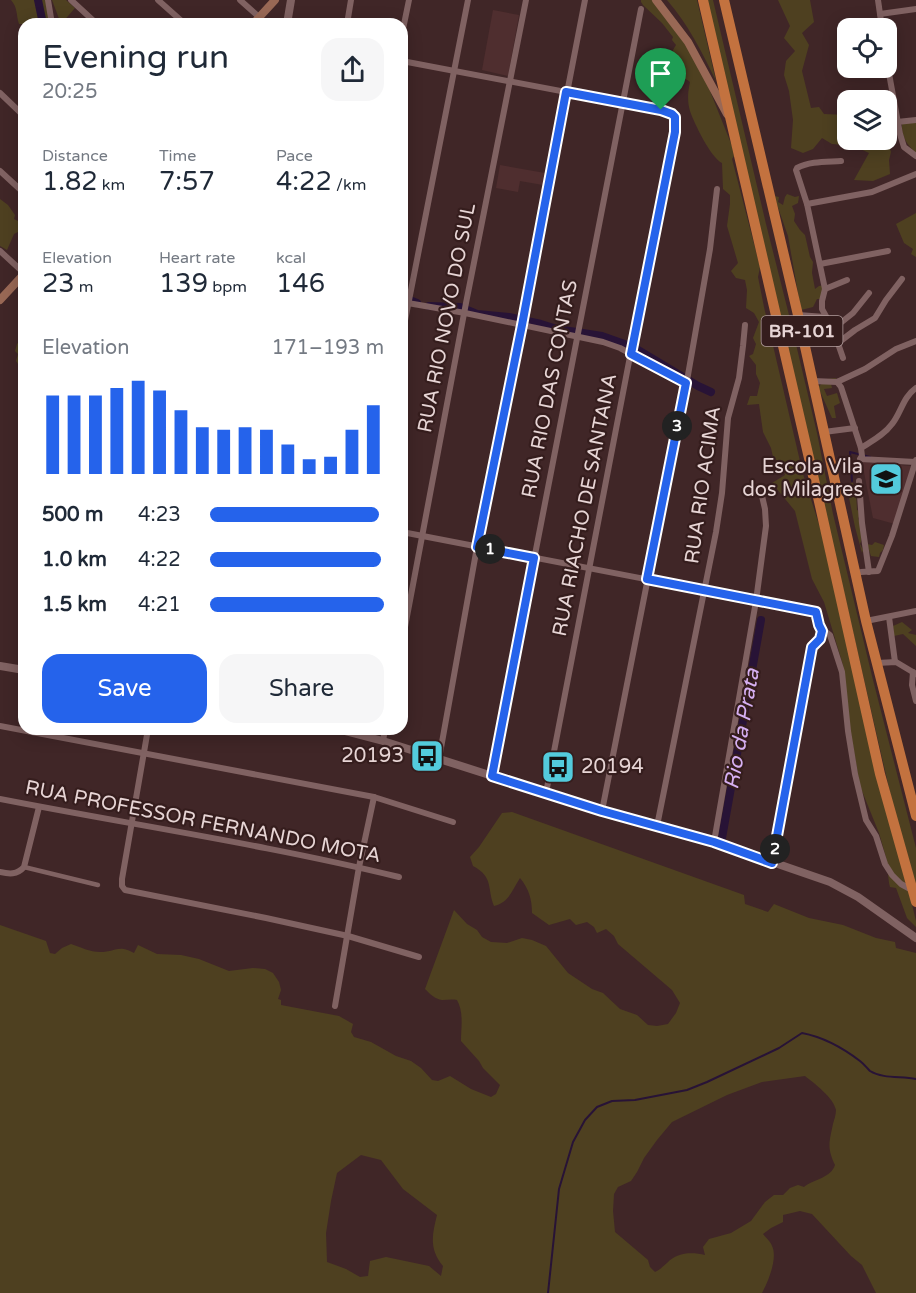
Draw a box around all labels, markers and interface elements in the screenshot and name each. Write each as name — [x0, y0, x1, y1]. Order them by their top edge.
map controls — [837, 18, 897, 150]
button: locate — [837, 18, 897, 78]
text: Evening run — [42, 38, 229, 77]
button: share — [321, 38, 384, 101]
pin — [635, 48, 686, 110]
icon: arrive — [644, 57, 677, 90]
text: 20:25 — [42, 80, 97, 104]
button: layers — [837, 90, 897, 150]
text: Distance — [42, 146, 108, 166]
text: Time — [159, 146, 196, 166]
text: Pace — [276, 146, 313, 166]
text: 1.82 — [42, 166, 98, 197]
text: 7:57 — [159, 166, 215, 197]
text: 4:22 — [276, 166, 332, 197]
text: km — [98, 175, 125, 195]
text: /km — [332, 175, 366, 195]
street label: RUA RIO NOVO DO SUL — [413, 201, 481, 435]
text: Elevation — [42, 248, 112, 268]
text: Heart rate — [159, 248, 235, 268]
text: kcal — [276, 248, 306, 268]
text: 23 — [42, 268, 75, 299]
text: 139 — [159, 268, 208, 299]
text: 146 — [276, 268, 325, 299]
text: m — [75, 277, 94, 297]
text: bpm — [208, 277, 247, 297]
street label: RUA RIO DAS CONTAS — [517, 278, 583, 500]
road number: BR-101 — [762, 316, 842, 346]
text: Elevation — [42, 336, 129, 360]
text: 171–193 m — [271, 336, 384, 360]
street label: RUA RIACHO DE SANTANA — [548, 372, 622, 638]
street label: RUA RIO ACIMA — [680, 405, 726, 565]
pin: 3 — [662, 411, 692, 441]
text: 3 — [672, 416, 682, 436]
place label: Escola Vila dos Milagres — [742, 455, 863, 502]
school or university icon: Escola Vila dos Milagres — [868, 461, 904, 497]
text: 500 m — [42, 503, 103, 527]
text: 4:23 — [138, 503, 181, 527]
pin: 1 — [475, 534, 505, 564]
text: 1 — [485, 539, 495, 559]
text: 1.0 km — [42, 548, 107, 572]
text: 4:22 — [138, 548, 181, 572]
text: 1.5 km — [42, 593, 107, 617]
text: 4:21 — [138, 593, 181, 617]
button: Save — [42, 654, 207, 723]
button: Share — [219, 654, 384, 723]
water label: Rio da Prata — [719, 665, 765, 791]
bus stop icon: 20193 — [409, 738, 445, 774]
place label: 20193 — [341, 744, 404, 768]
bus stop icon: 20194 — [540, 749, 576, 785]
place label: 20194 — [581, 755, 644, 779]
street label: RUA PROFESSOR FERNANDO MOTA — [23, 776, 383, 868]
pin: 2 — [760, 834, 790, 864]
text: 2 — [770, 839, 780, 859]

